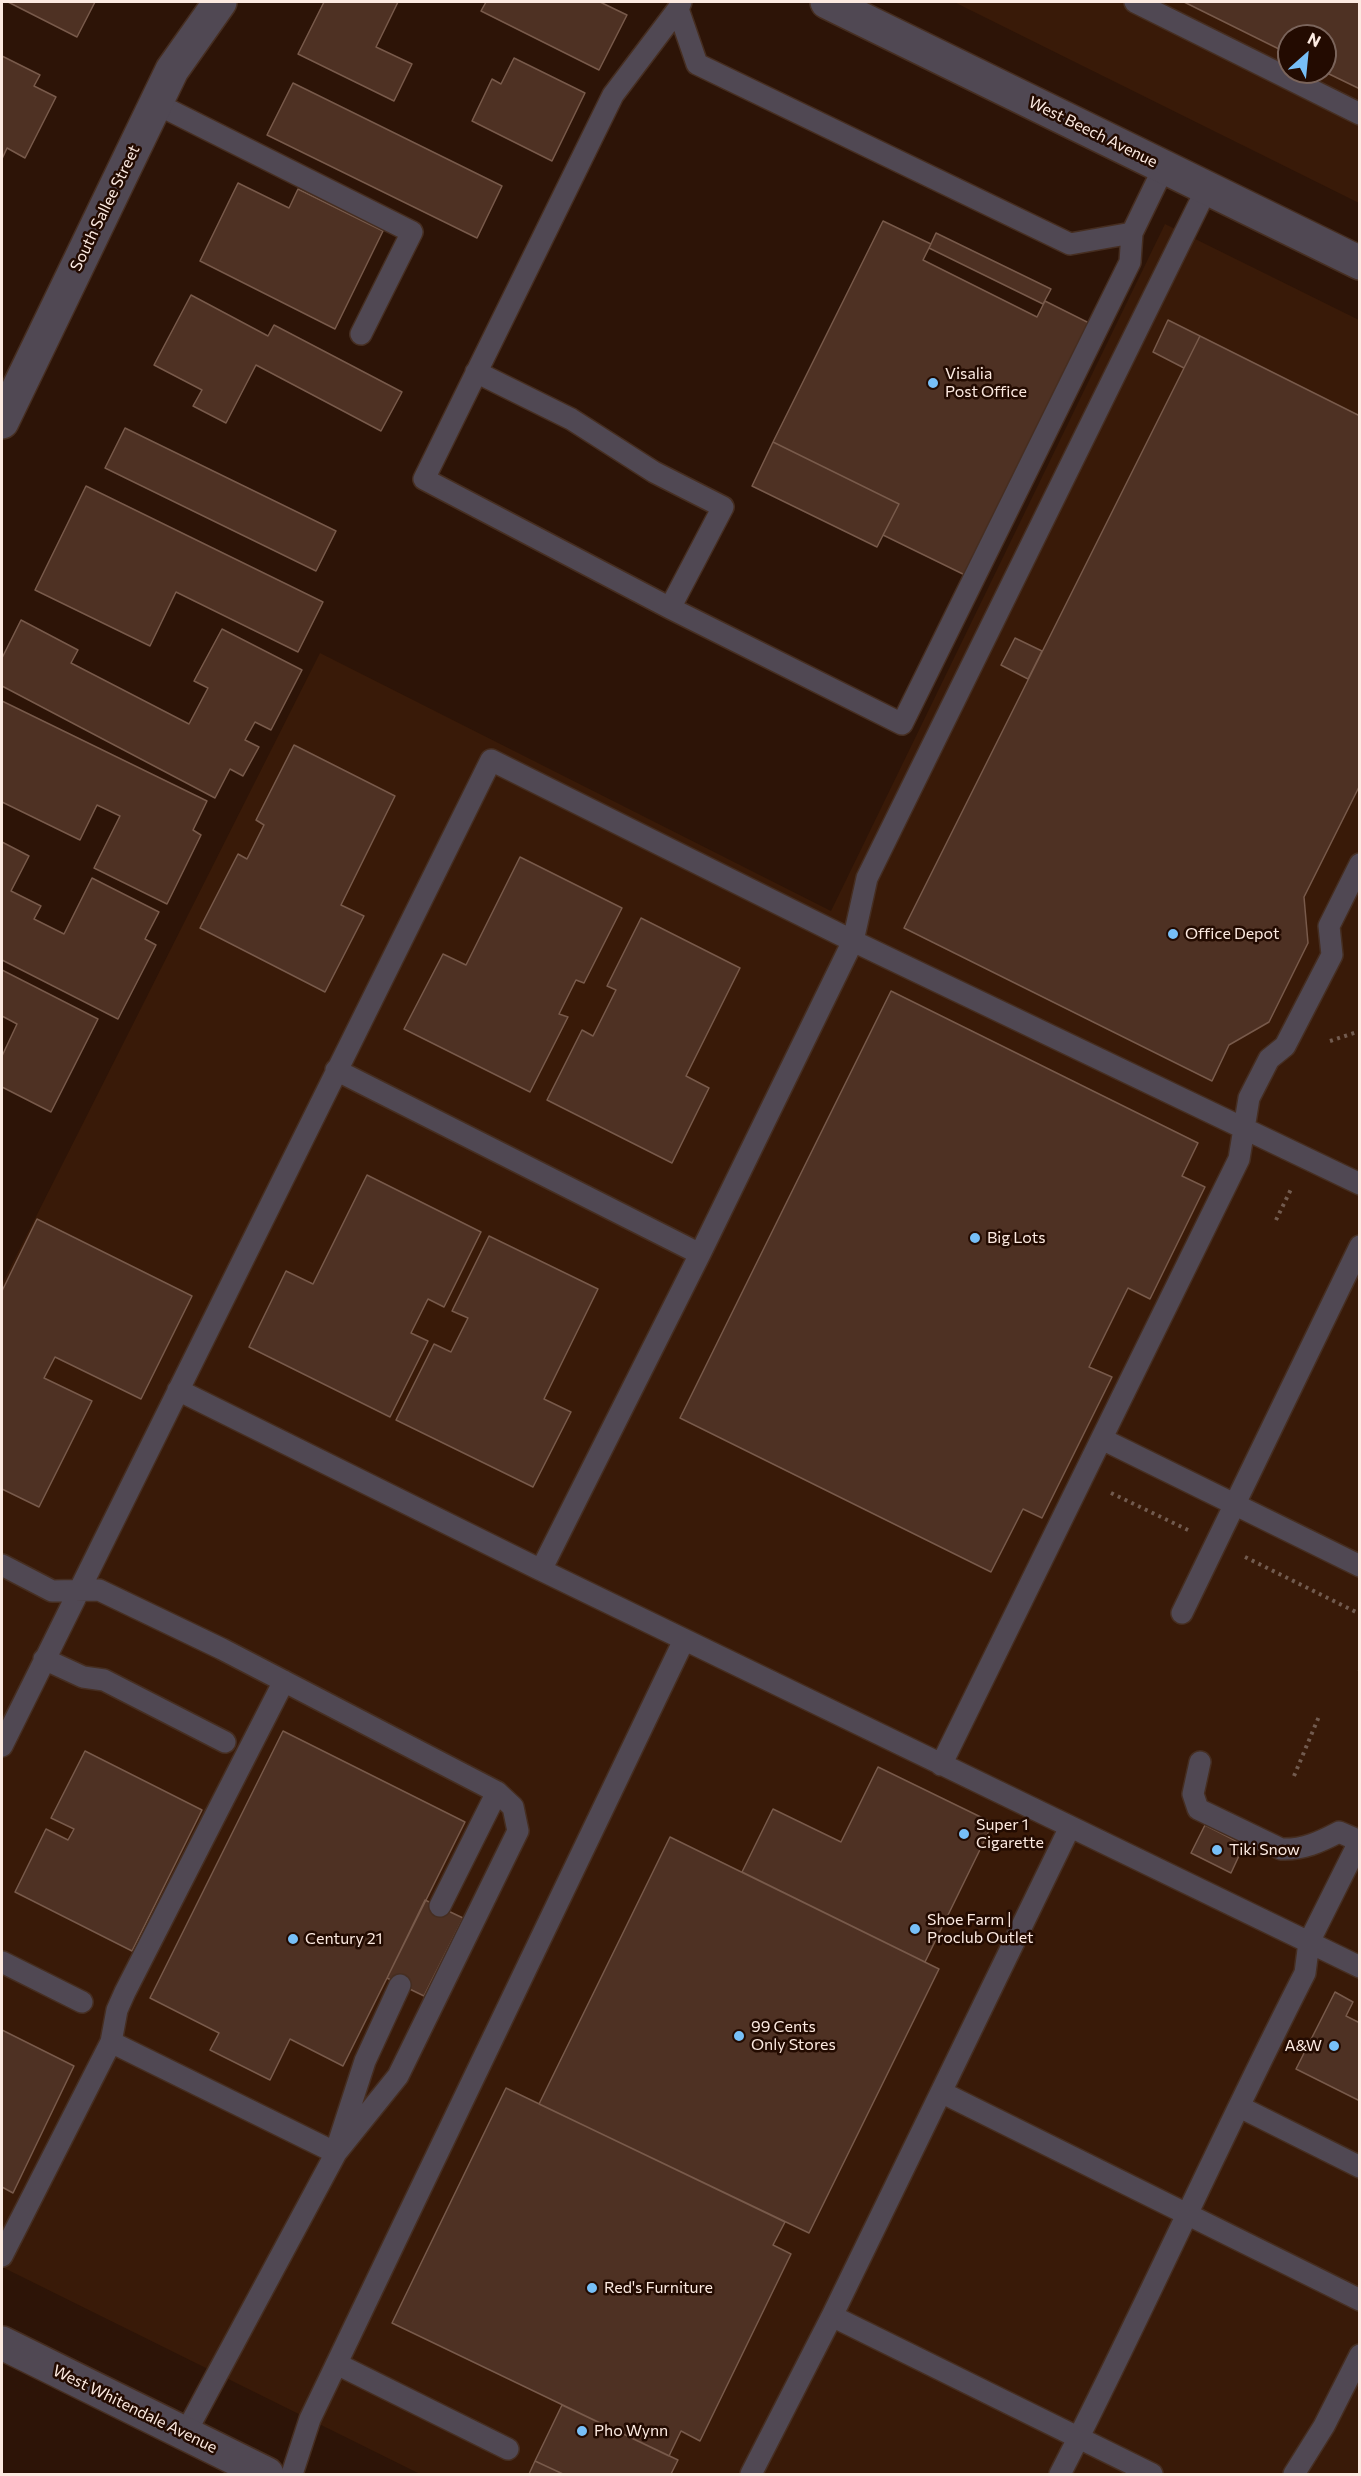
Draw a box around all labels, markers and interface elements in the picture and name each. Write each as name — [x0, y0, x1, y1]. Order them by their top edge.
north arrow — [1277, 24, 1337, 84]
text: N — [1305, 28, 1324, 50]
street label: West Beech Avenue — [1025, 92, 1161, 172]
street label: South Sallee Street — [66, 142, 144, 274]
place label: Visalia Post Office — [945, 364, 1027, 402]
marker: Visalia Post Office — [926, 376, 940, 390]
place label: Office Depot — [1185, 924, 1280, 944]
marker: Office Depot — [1166, 927, 1180, 941]
place label: Big Lots — [987, 1228, 1046, 1248]
marker: Big Lots — [968, 1231, 982, 1245]
place label: Super 1 Cigarette — [976, 1815, 1044, 1853]
marker: Super 1 Cigarette — [957, 1827, 971, 1841]
place label: Tiki Snow — [1229, 1840, 1300, 1860]
marker: Tiki Snow — [1210, 1843, 1224, 1857]
place label: Shoe Farm | Proclub Outlet — [927, 1910, 1034, 1948]
marker: Shoe Farm | Proclub Outlet — [908, 1922, 922, 1936]
place label: Century 21 — [305, 1929, 383, 1949]
marker: Century 21 — [286, 1932, 300, 1946]
place label: 99 Cents Only Stores — [751, 2017, 836, 2055]
marker: 99 Cents Only Stores — [732, 2029, 746, 2043]
place label: A&W — [1284, 2036, 1322, 2056]
marker: A&W — [1327, 2039, 1341, 2053]
place label: Red's Furniture — [604, 2278, 713, 2298]
marker: Red's Furniture — [585, 2281, 599, 2295]
street label: West Whitendale Avenue — [50, 2361, 220, 2457]
place label: Pho Wynn — [594, 2421, 668, 2441]
marker: Pho Wynn — [575, 2424, 589, 2438]

